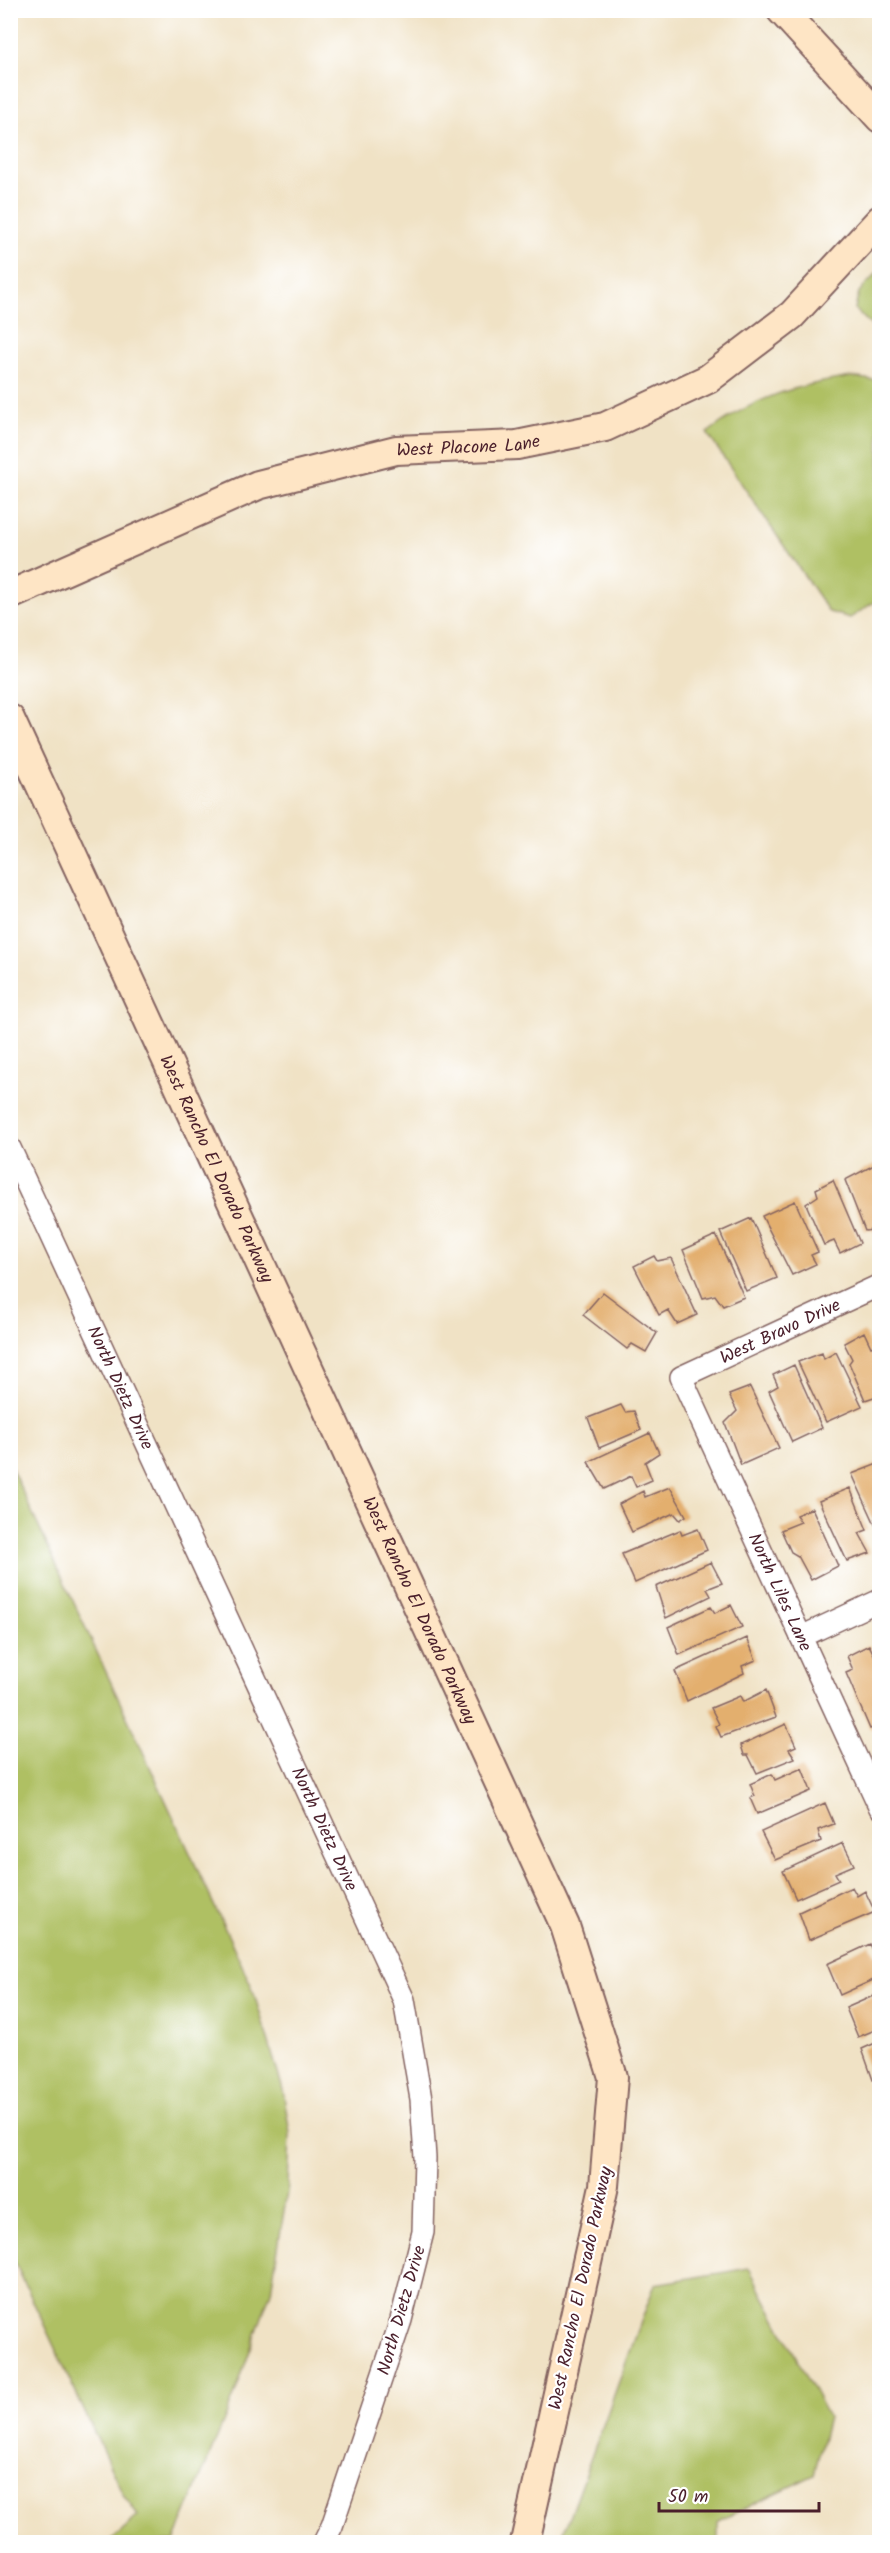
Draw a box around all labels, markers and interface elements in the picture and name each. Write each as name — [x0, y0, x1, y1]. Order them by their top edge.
street label: West Placone Lane — [396, 428, 543, 466]
street label: West Rancho El Dorado Parkway — [150, 1051, 281, 1289]
street label: West Bravo Drive — [715, 1292, 846, 1373]
street label: North Dietz Drive — [78, 1321, 161, 1455]
street label: West Rancho El Dorado Parkway — [353, 1492, 484, 1730]
street label: North Liles Lane — [739, 1529, 819, 1657]
street label: North Dietz Drive — [282, 1763, 365, 1896]
street label: West Rancho El Dorado Parkway — [542, 2164, 622, 2413]
street label: North Dietz Drive — [370, 2242, 435, 2379]
scale bar — [659, 2475, 820, 2513]
text: 50 m — [668, 2483, 708, 2512]

